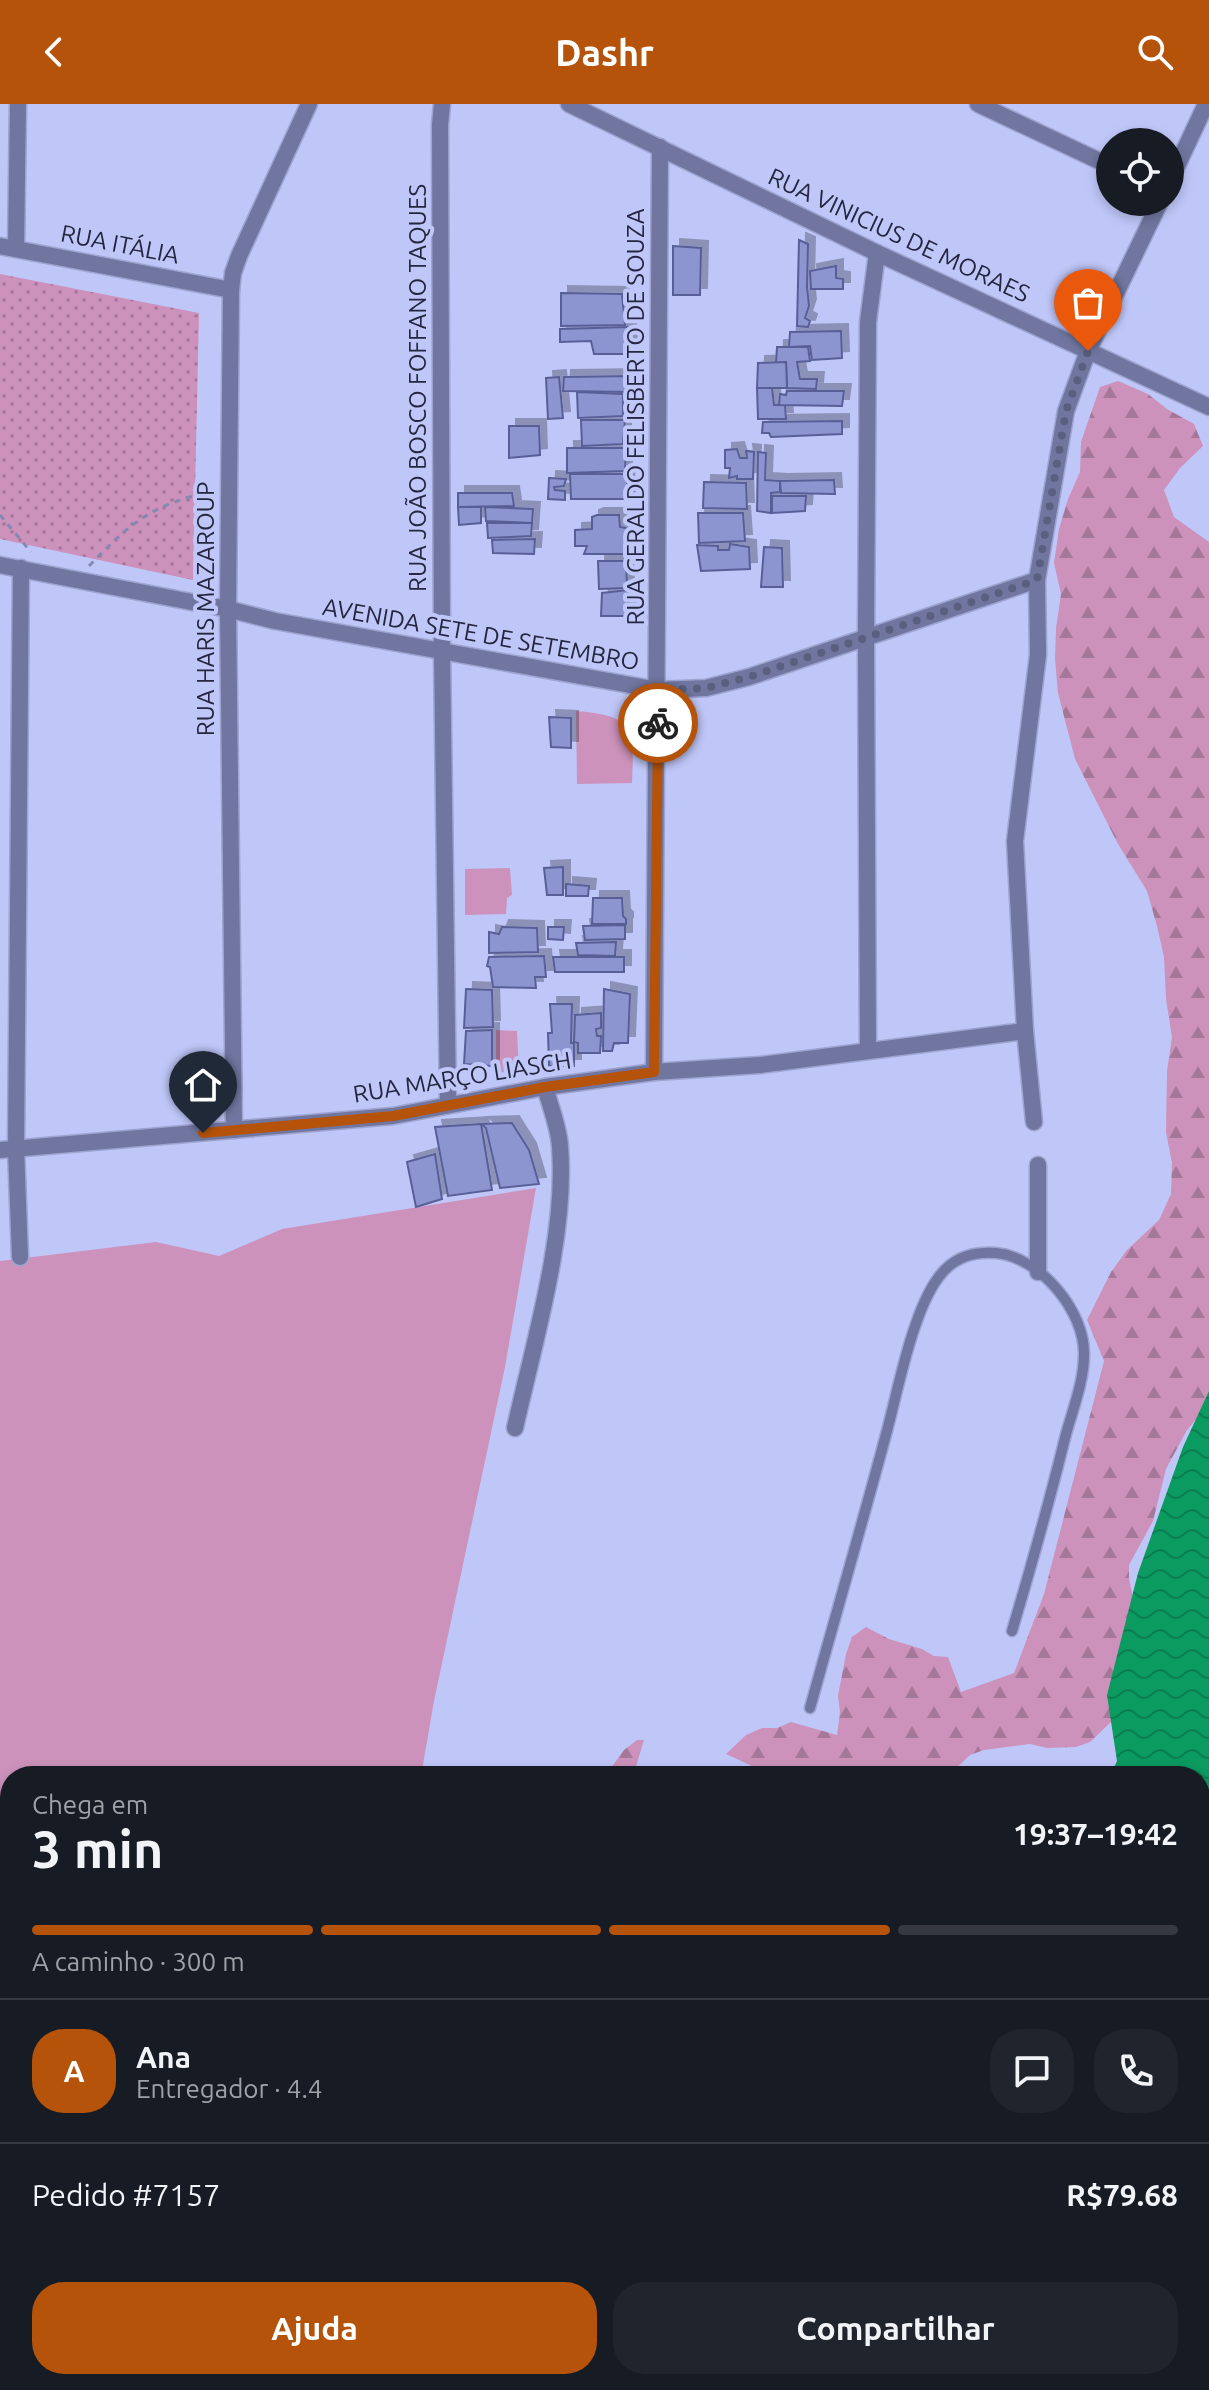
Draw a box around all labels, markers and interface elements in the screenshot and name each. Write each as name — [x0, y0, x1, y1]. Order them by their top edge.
icon: back — [32, 30, 76, 74]
icon: search — [1133, 30, 1177, 74]
text: Dashr — [555, 32, 654, 73]
map controls — [1096, 128, 1184, 216]
button: locate — [1096, 128, 1184, 216]
street label: RUA VINICIUS DE MORAES — [764, 163, 1034, 307]
street label: RUA JOÃO BOSCO FOFFANO TAQUES — [404, 184, 431, 592]
street label: RUA GERALDO FELISBERTO DE SOUZA — [622, 208, 649, 626]
street label: RUA ITÁLIA — [58, 218, 182, 269]
pin — [1054, 269, 1122, 351]
icon: bag — [1066, 281, 1110, 325]
street label: RUA HARIS MAZAROUP — [192, 482, 219, 736]
street label: AVENIDA SETE DE SETEMBRO — [321, 593, 641, 675]
courier — [618, 683, 698, 763]
icon: bike — [636, 701, 680, 745]
street label: RUA MARÇO LIASCH — [351, 1046, 573, 1108]
pin — [169, 1051, 237, 1133]
icon: home — [181, 1063, 225, 1107]
text: Chega em — [32, 1790, 148, 1819]
text: 19:37–19:42 — [1013, 1817, 1178, 1851]
text: 3 min — [32, 1820, 163, 1878]
text: A caminho · 300 m — [32, 1947, 245, 1976]
button: chat — [990, 2029, 1074, 2113]
button: phone — [1094, 2029, 1178, 2113]
text: Ana — [136, 2040, 191, 2074]
text: A — [63, 2054, 85, 2088]
text: Entregador · 4.4 — [136, 2074, 322, 2103]
text: Pedido #7157 — [32, 2178, 220, 2212]
text: R$79.68 — [1066, 2178, 1178, 2212]
button: Ajuda — [32, 2282, 597, 2374]
button: Compartilhar — [613, 2282, 1178, 2374]

